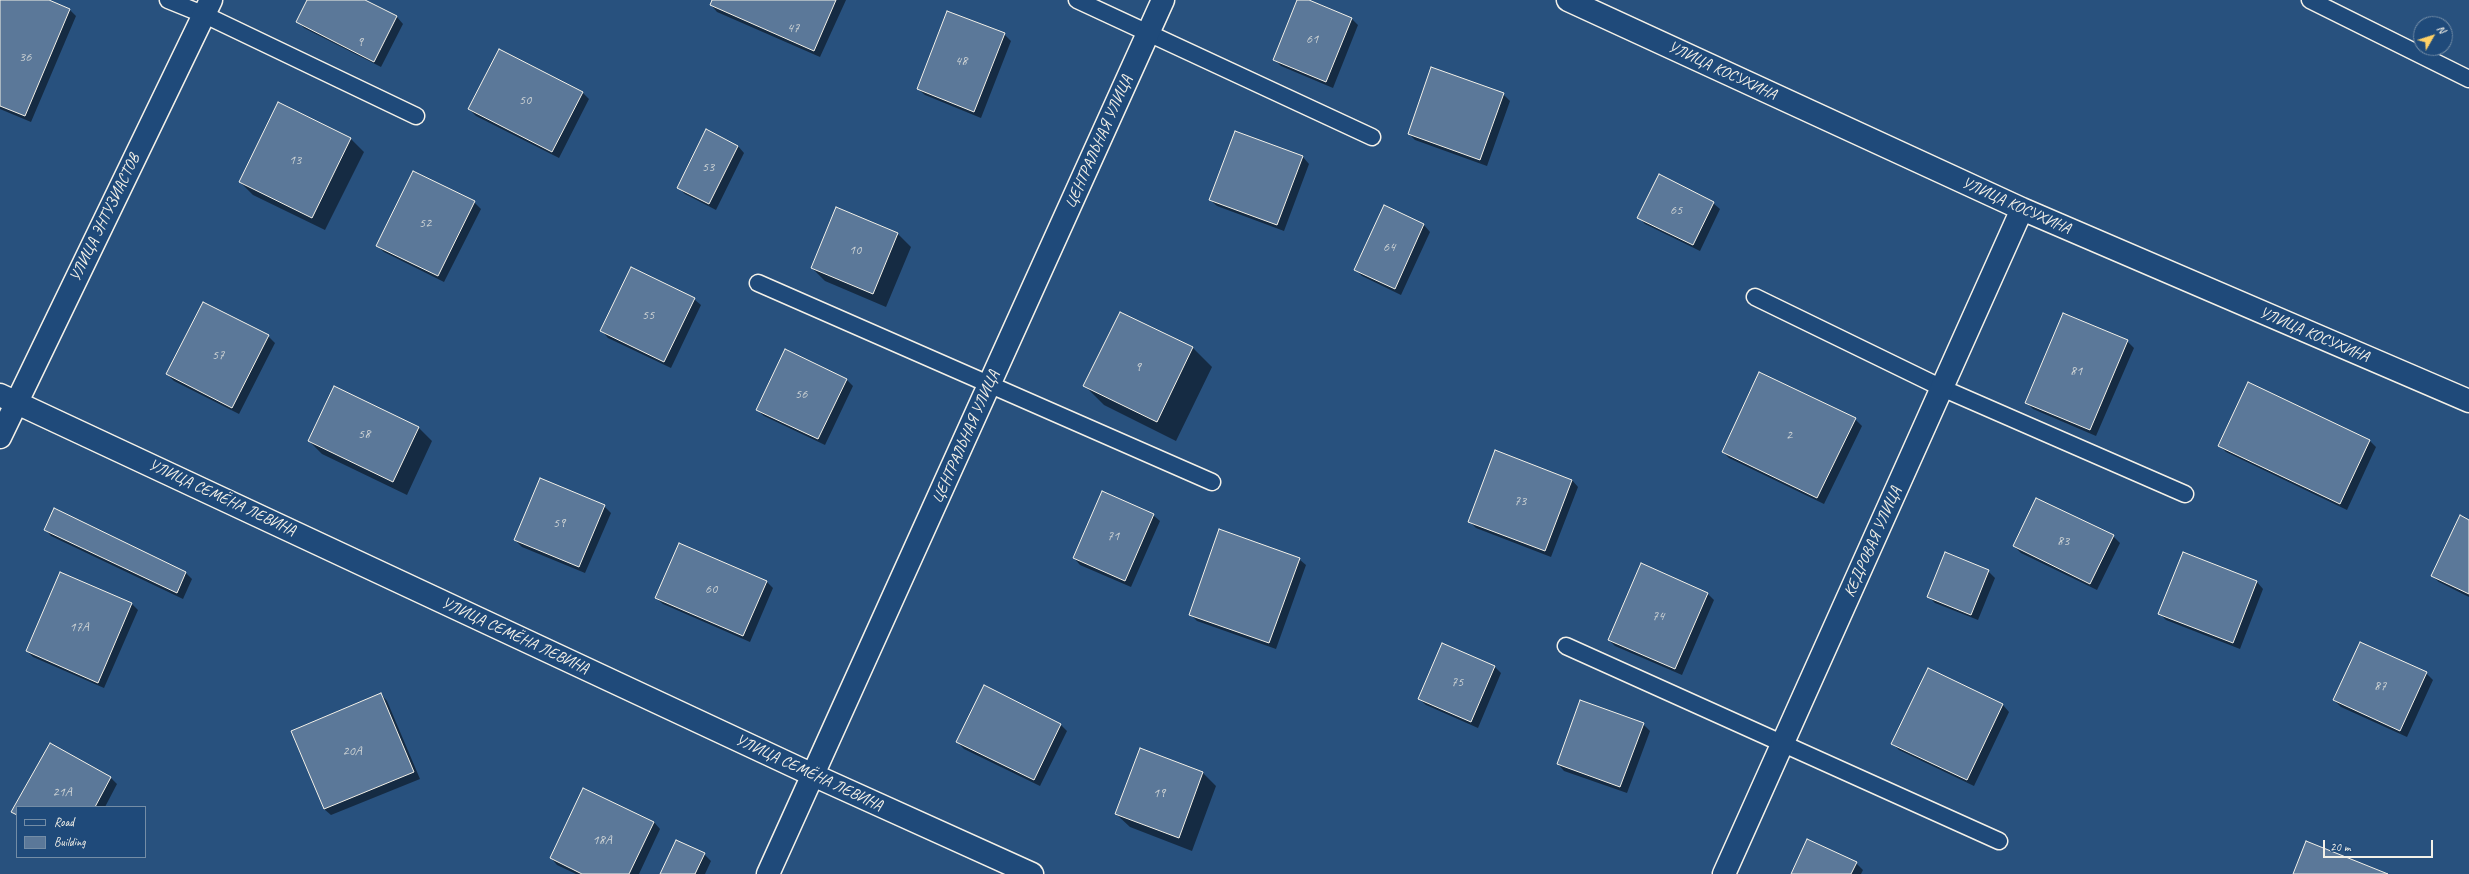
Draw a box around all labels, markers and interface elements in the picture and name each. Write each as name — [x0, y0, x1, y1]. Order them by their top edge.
north arrow — [2413, 16, 2453, 56]
house number: 47 — [787, 20, 799, 36]
text: N — [2434, 22, 2449, 36]
house number: 61 — [1306, 31, 1318, 47]
house number: 9 — [357, 34, 363, 50]
street label: УЛИЦА КОСУХИНА — [1665, 37, 1779, 105]
house number: 36 — [19, 49, 31, 65]
house number: 48 — [955, 53, 967, 69]
street label: ЦЕНТРАЛЬНАЯ УЛИЦА — [1061, 72, 1137, 212]
house number: 50 — [519, 92, 531, 108]
street label: УЛИЦА ЭНТУЗИАСТОВ — [66, 151, 144, 285]
house number: 13 — [289, 152, 301, 168]
house number: 53 — [702, 159, 714, 175]
street label: УЛИЦА КОСУХИНА — [1958, 173, 2074, 239]
house number: 65 — [1670, 202, 1682, 218]
house number: 52 — [419, 215, 431, 231]
house number: 64 — [1383, 239, 1395, 255]
house number: 10 — [849, 242, 861, 258]
street label: УЛИЦА КОСУХИНА — [2256, 303, 2372, 367]
house number: 55 — [642, 307, 654, 323]
house number: 57 — [212, 347, 224, 363]
house number: 9 — [1135, 359, 1141, 375]
house number: 81 — [2070, 363, 2082, 379]
street label: ЦЕНТРАЛЬНАЯ УЛИЦА — [928, 367, 1004, 507]
house number: 56 — [795, 386, 807, 402]
house number: 58 — [358, 426, 370, 442]
house number: 2 — [1786, 427, 1792, 443]
street label: УЛИЦА СЕМЁНА ЛЕВИНА — [145, 455, 299, 541]
street label: КЕДРОВАЯ УЛИЦА — [1840, 484, 1906, 600]
house number: 73 — [1514, 493, 1526, 509]
house number: 59 — [553, 515, 565, 531]
house number: 71 — [1107, 528, 1119, 544]
house number: 83 — [2057, 533, 2069, 549]
house number: 60 — [705, 581, 717, 597]
street label: УЛИЦА СЕМЁНА ЛЕВИНА — [438, 593, 592, 679]
house number: 74 — [1652, 608, 1664, 624]
house number: 17А — [69, 619, 89, 635]
house number: 75 — [1451, 674, 1463, 690]
house number: 87 — [2374, 678, 2386, 694]
street label: УЛИЦА СЕМЁНА ЛЕВИНА — [732, 730, 886, 816]
house number: 20А — [342, 743, 362, 759]
house number: 21А — [52, 784, 72, 800]
house number: 19 — [1153, 785, 1165, 801]
legend — [16, 806, 146, 858]
text: Road — [54, 814, 74, 830]
house number: 18А — [592, 832, 612, 848]
scale bar — [2325, 832, 2435, 858]
text: Building — [54, 834, 86, 850]
text: 20 m — [2330, 839, 2350, 855]

